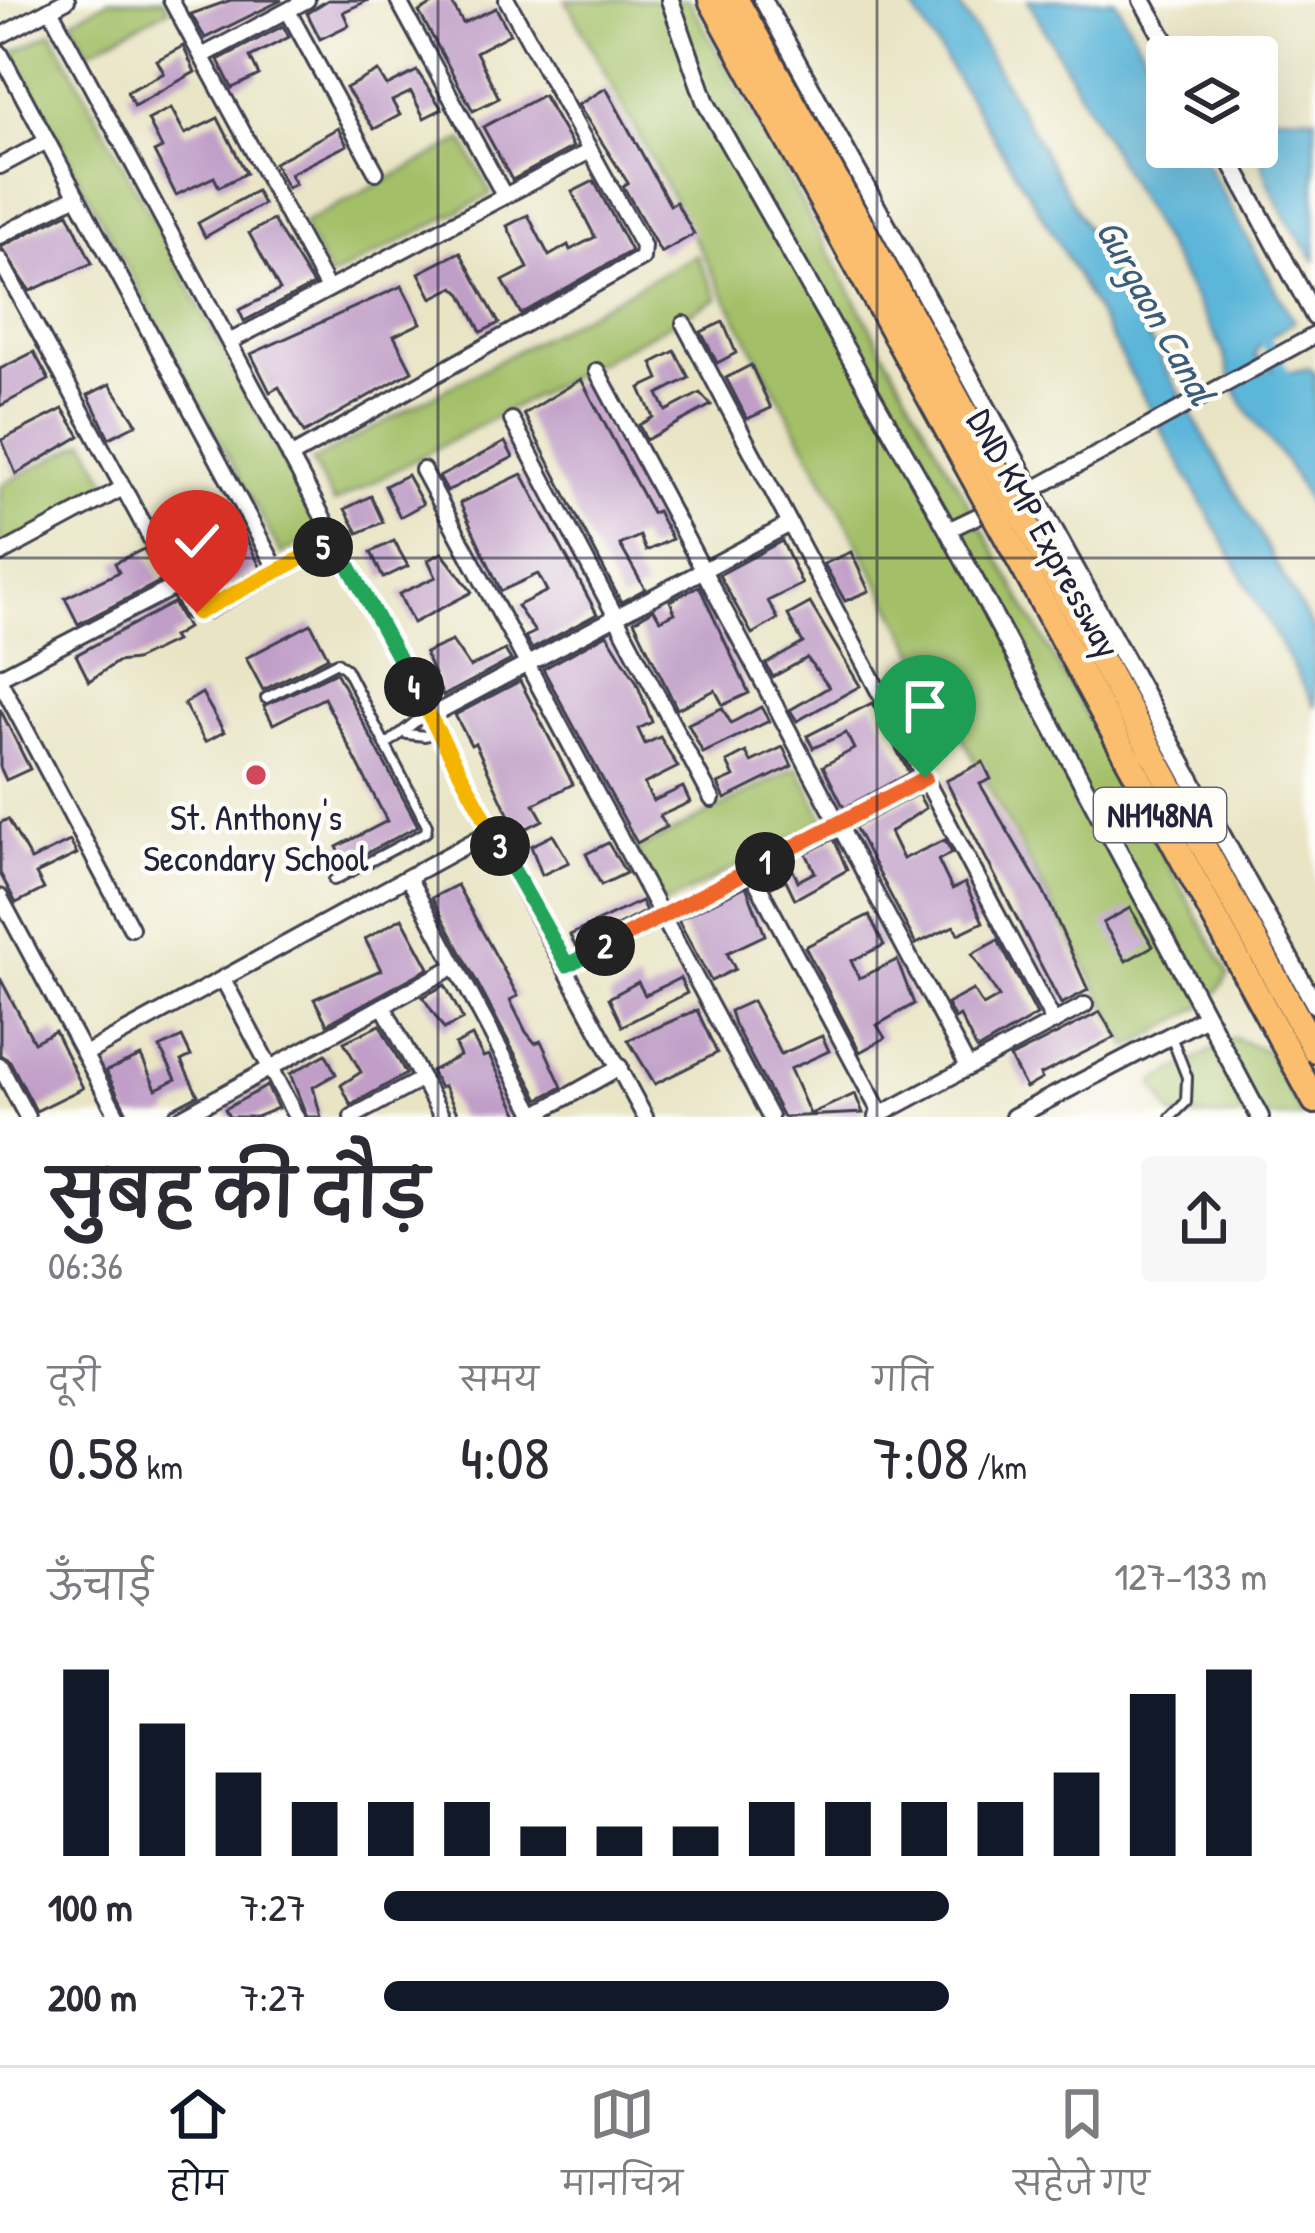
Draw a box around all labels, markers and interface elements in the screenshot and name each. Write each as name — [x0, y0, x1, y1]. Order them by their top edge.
map controls — [1146, 36, 1278, 168]
button: layers — [1146, 36, 1278, 168]
water label: Gurgaon Canal — [1083, 209, 1230, 415]
street label: DND KMP Expressway — [956, 400, 1134, 666]
pin — [146, 490, 248, 613]
icon: check — [164, 508, 230, 574]
pin: 5 — [293, 517, 353, 577]
text: 5 — [316, 525, 330, 569]
pin — [874, 655, 976, 778]
pin: 4 — [384, 657, 444, 717]
text: 4 — [408, 665, 420, 709]
icon: arrive — [892, 673, 958, 739]
marker: St. Anthony's Secondary School — [243, 762, 269, 788]
road number: NH148NA — [1094, 788, 1226, 842]
place label: St. Anthony's Secondary School — [143, 792, 369, 882]
pin: 3 — [470, 816, 530, 876]
text: 3 — [493, 824, 507, 868]
pin: 1 — [735, 832, 795, 892]
text: 1 — [759, 840, 771, 884]
pin: 2 — [575, 916, 635, 976]
text: 2 — [597, 924, 613, 968]
text: सुबह की दौड़ — [48, 1148, 428, 1238]
button: share — [1141, 1156, 1267, 1282]
text: 06:36 — [48, 1238, 123, 1291]
text: दूरी — [48, 1357, 100, 1401]
text: समय — [460, 1357, 539, 1401]
text: गति — [873, 1357, 933, 1401]
text: 0.58 — [48, 1416, 139, 1498]
text: 4:08 — [460, 1416, 550, 1498]
text: 7:08 — [873, 1416, 969, 1498]
text: km — [139, 1445, 183, 1489]
text: /km — [969, 1445, 1027, 1489]
text: 127–133 m — [1114, 1549, 1267, 1602]
text: ऊँचाई — [48, 1558, 153, 1611]
text: 100 m — [48, 1880, 133, 1933]
text: 7:27 — [240, 1880, 306, 1933]
text: 200 m — [48, 1970, 137, 2023]
text: 7:27 — [240, 1970, 306, 2023]
tab: होम — [165, 2081, 231, 2220]
tab: मानचित्र — [562, 2081, 683, 2220]
tab: सहेजे गए — [1013, 2081, 1150, 2220]

